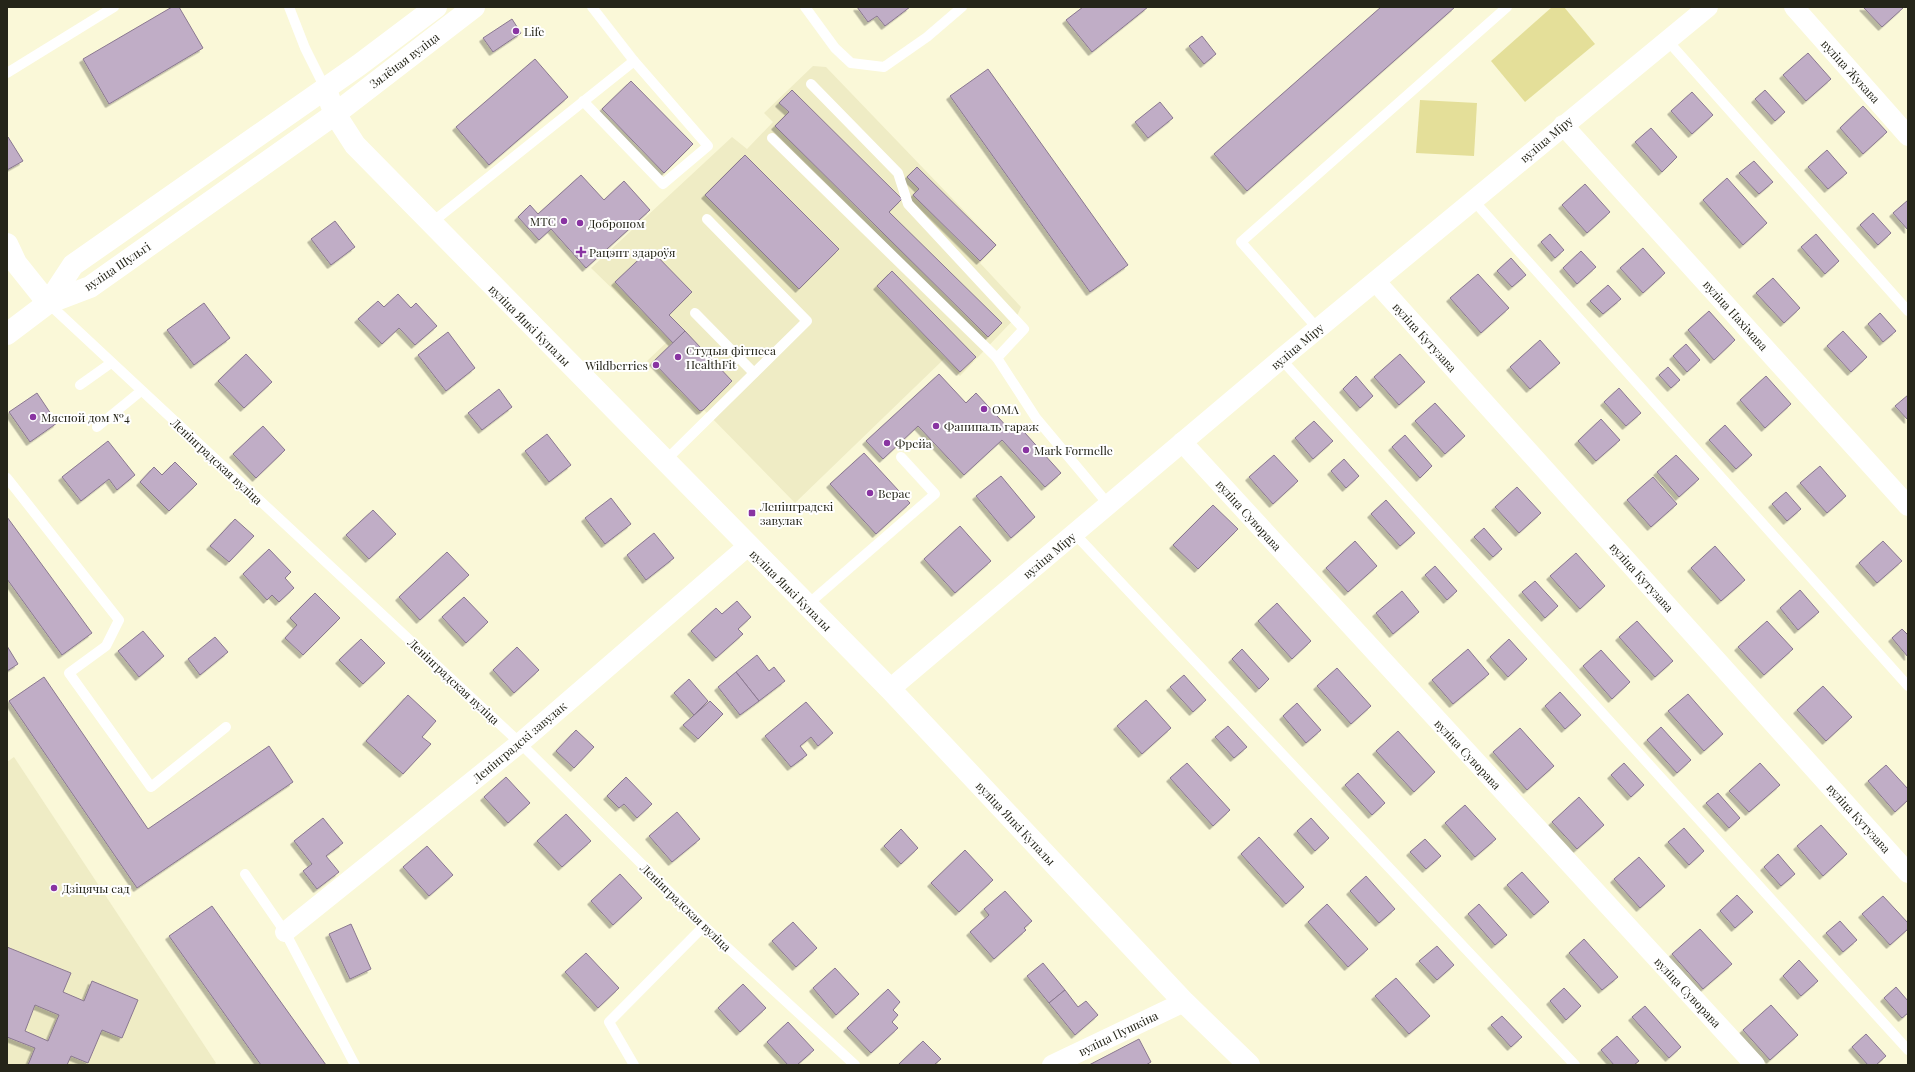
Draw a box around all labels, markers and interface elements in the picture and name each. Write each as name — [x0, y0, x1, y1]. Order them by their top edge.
place label: Life — [524, 23, 544, 39]
marker: Life — [511, 26, 521, 36]
street label: Зялёная вуліца — [366, 29, 442, 91]
street label: вуліца Жукава — [1818, 36, 1884, 106]
street label: вуліца Міру — [1516, 112, 1576, 166]
place label: МТС — [530, 213, 556, 229]
place label: Доброном — [588, 215, 645, 231]
marker: МТС — [559, 216, 569, 226]
marker: Доброном — [575, 218, 585, 228]
street label: вуліца Шульгі — [81, 238, 154, 294]
place label: Рацэпт здароўя — [589, 244, 676, 260]
marker: Рацэпт здароўя — [576, 247, 586, 257]
street label: вуліца Нахімава — [1700, 276, 1772, 354]
street label: вуліца Янкі Купалы — [486, 281, 574, 369]
street label: вуліца Кутузава — [1389, 299, 1461, 375]
street label: вуліца Міру — [1267, 319, 1327, 373]
place label: Студыя фітнеса HealthFit — [686, 342, 776, 372]
marker: Студыя фітнеса HealthFit — [673, 352, 683, 362]
place label: Wildberries — [584, 357, 648, 373]
marker: Wildberries — [651, 360, 661, 370]
place label: ОМА — [992, 401, 1019, 417]
marker: ОМА — [979, 404, 989, 414]
place label: Мясной дом №4 — [41, 409, 130, 425]
marker: Мясной дом №4 — [28, 412, 38, 422]
street label: Ленінградская вуліца — [167, 414, 266, 508]
place label: Фанипаль гараж — [944, 418, 1039, 434]
marker: Фанипаль гараж — [931, 421, 941, 431]
place label: Фрейа — [895, 435, 932, 451]
marker: Фрейа — [882, 438, 892, 448]
place label: Mark Formelle — [1034, 442, 1113, 458]
marker: Mark Formelle — [1021, 445, 1031, 455]
street label: вуліца Суворава — [1213, 476, 1285, 554]
place label: Верас — [878, 485, 910, 501]
marker: Верас — [865, 488, 875, 498]
place label: Ленінградскі завулак — [759, 498, 834, 528]
marker: Ленінградскі завулак — [747, 508, 757, 518]
street label: вуліца Міру — [1019, 528, 1079, 582]
street label: вуліца Кутузава — [1606, 539, 1678, 615]
street label: вуліца Янкі Купалы — [747, 546, 835, 634]
street label: Ленінградская вуліца — [404, 634, 503, 728]
street label: Ленінградскі завулак — [468, 698, 570, 787]
street label: вуліца Суворава — [1431, 715, 1505, 793]
street label: вуліца Янкі Купалы — [973, 778, 1059, 868]
street label: вуліца Кутузава — [1823, 780, 1895, 856]
street label: Ленінградская вуліца — [637, 859, 735, 954]
place label: Дзіцячы сад — [62, 880, 130, 896]
marker: Дзіцячы сад — [49, 883, 59, 893]
street label: вуліца Суворава — [1651, 953, 1725, 1031]
street label: вуліца Пушкіна — [1076, 1007, 1160, 1059]

